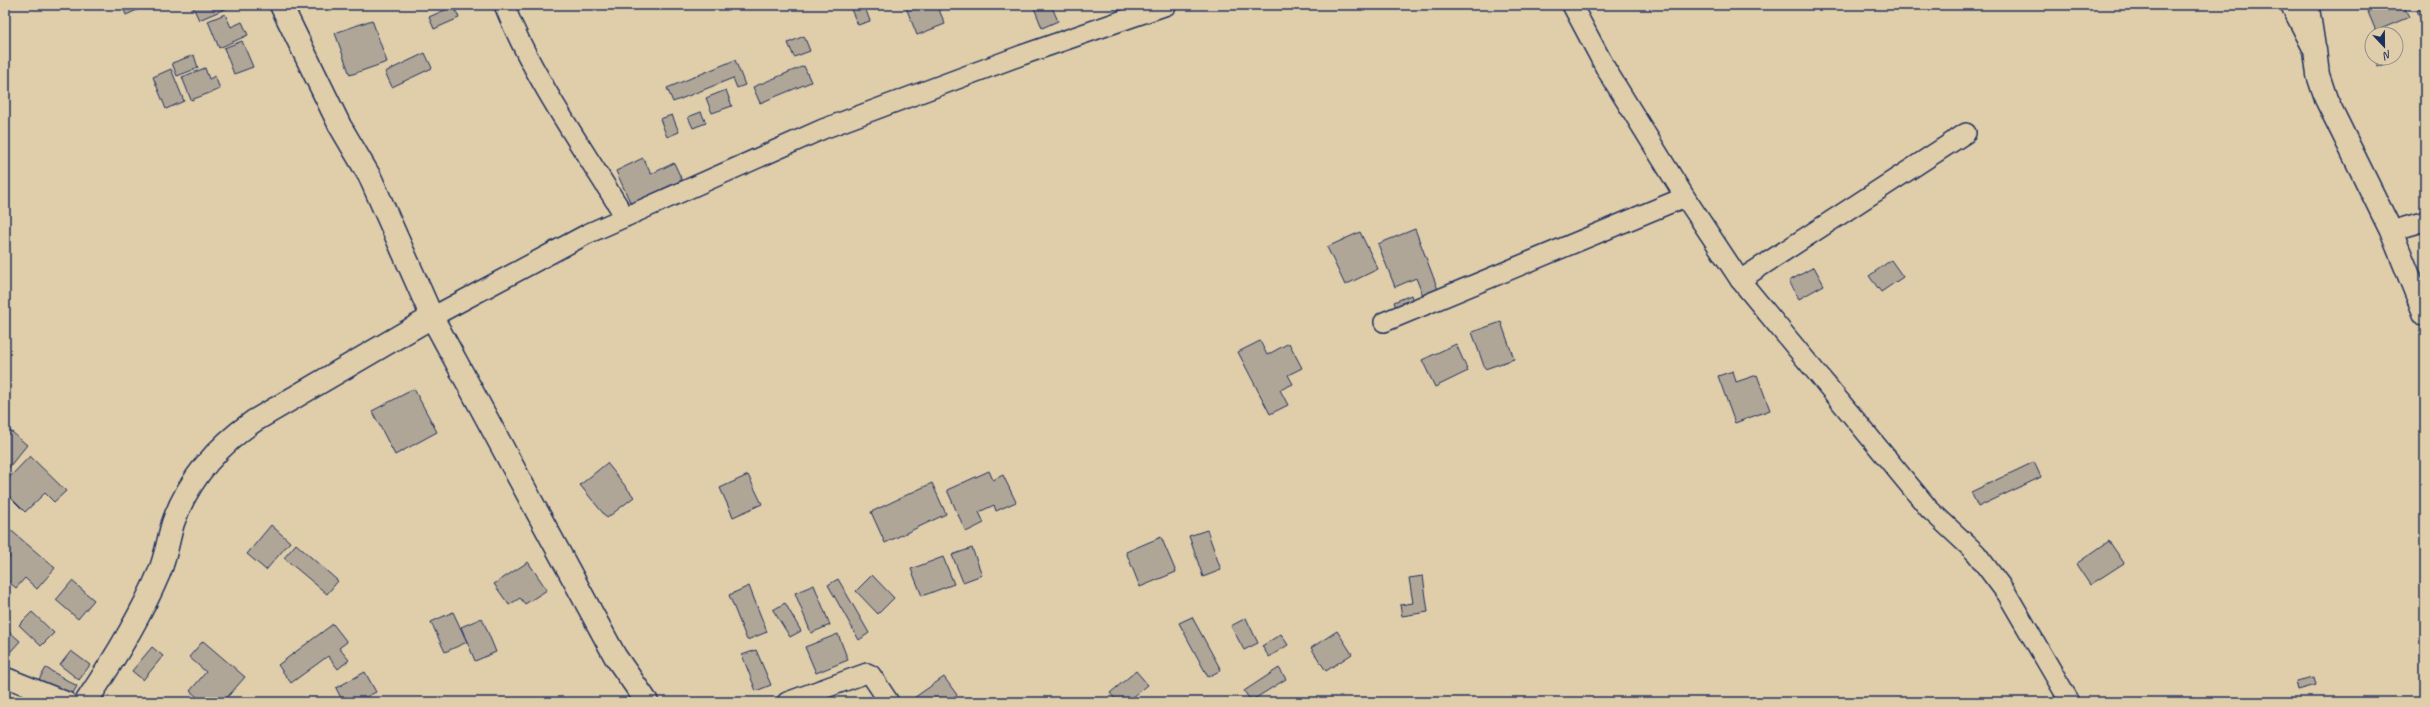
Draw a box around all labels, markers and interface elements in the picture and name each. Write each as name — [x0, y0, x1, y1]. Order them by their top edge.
north arrow — [2364, 26, 2404, 66]
text: N — [2380, 48, 2394, 64]

